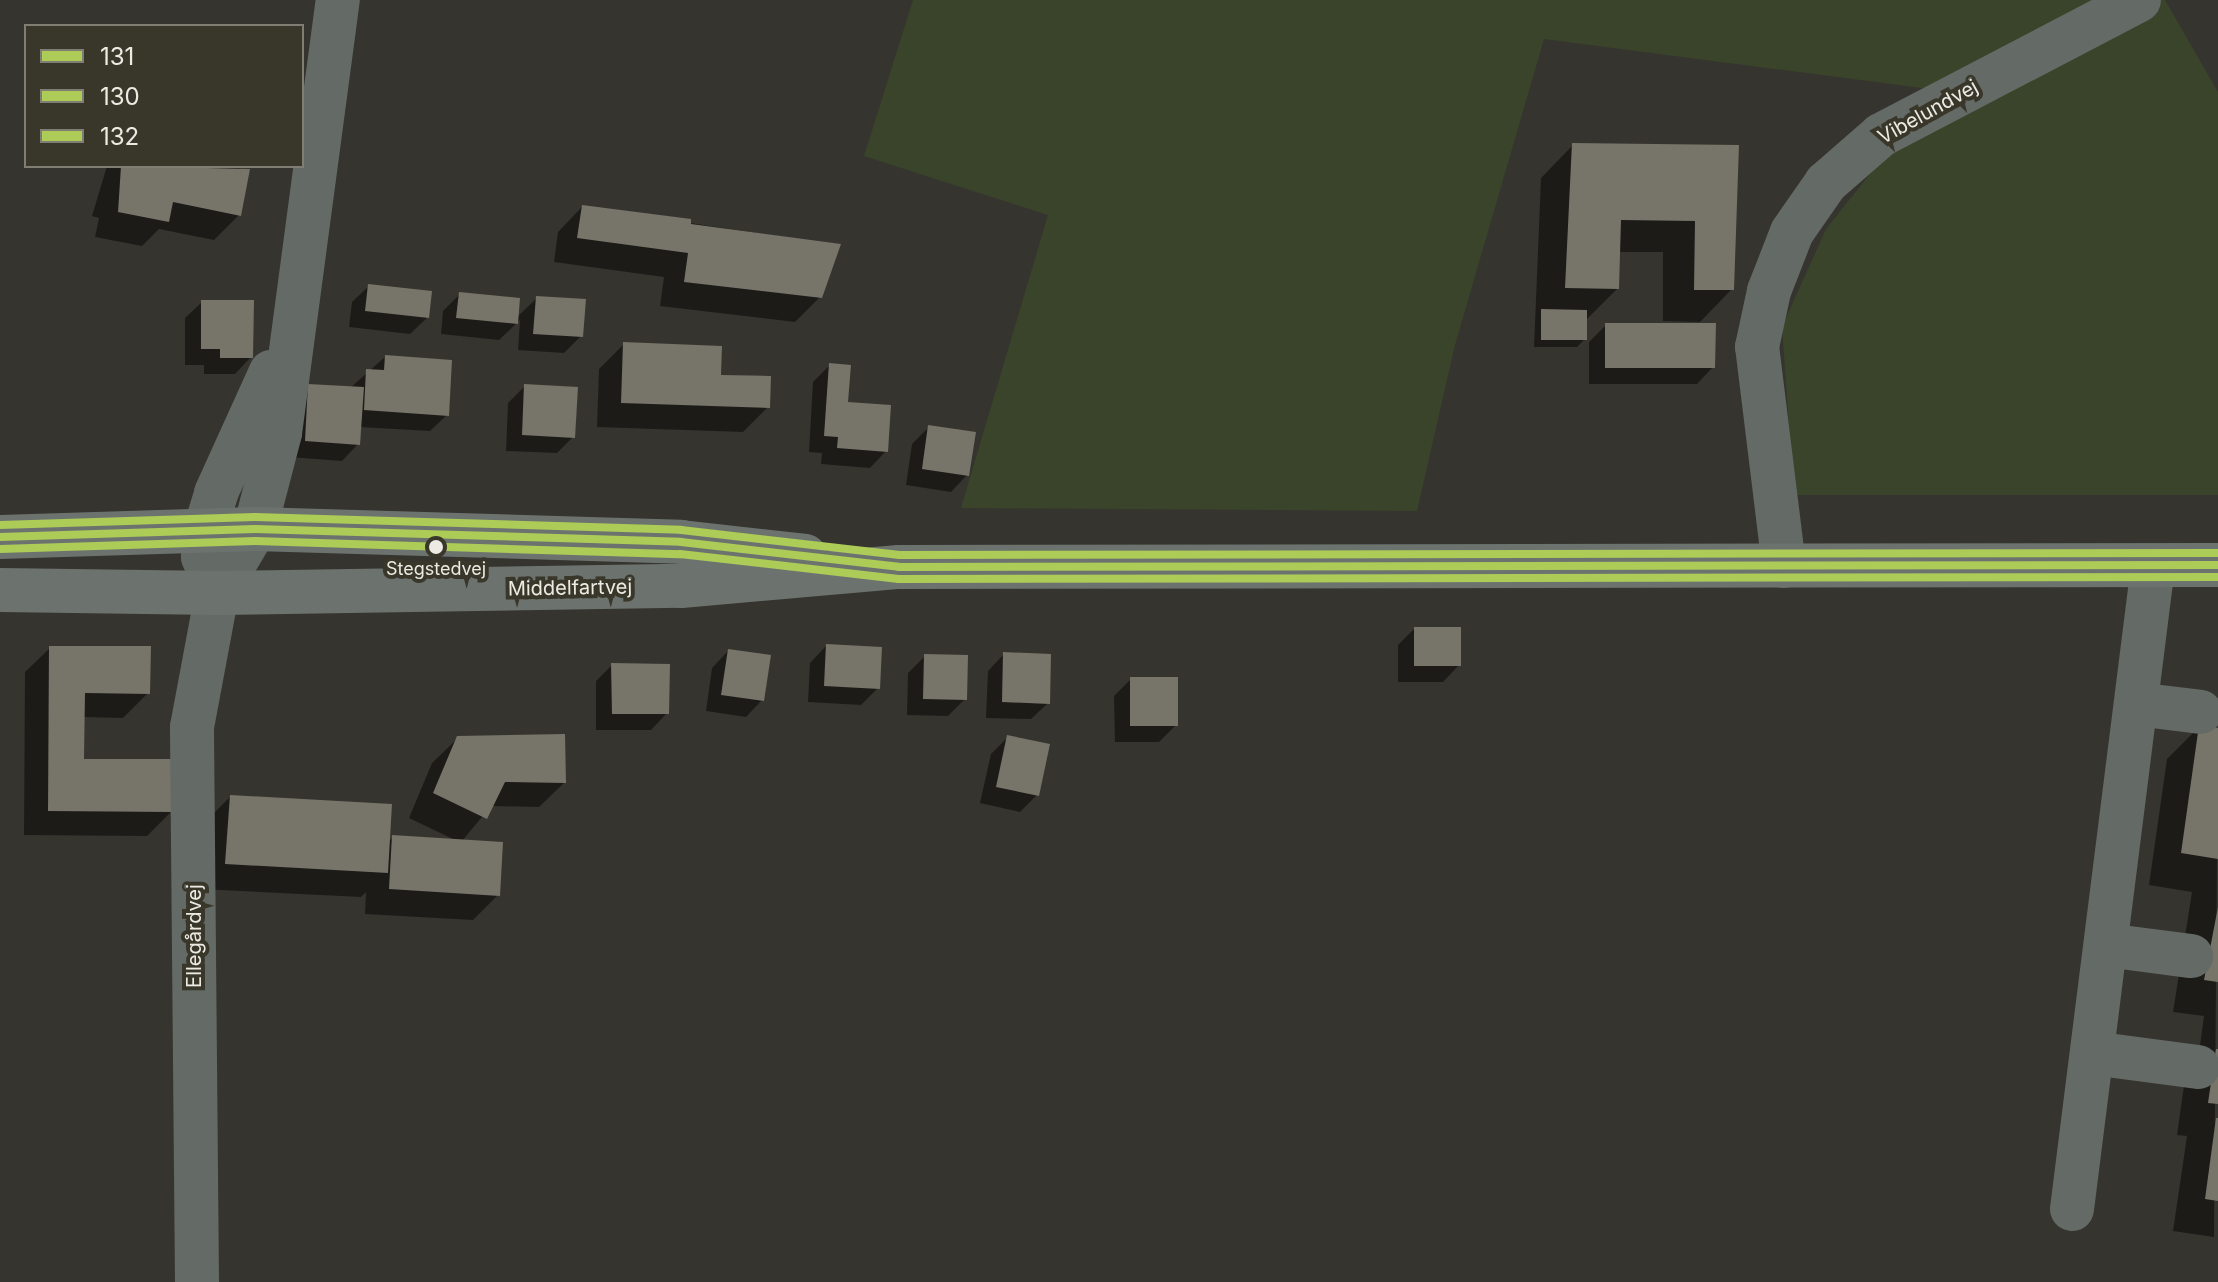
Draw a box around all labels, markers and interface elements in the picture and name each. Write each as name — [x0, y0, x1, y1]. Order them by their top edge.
legend — [24, 24, 304, 168]
text: 131 — [100, 42, 134, 71]
street label: Vibelundvej — [1874, 75, 1982, 149]
text: 130 — [100, 82, 140, 111]
text: 132 — [100, 122, 139, 151]
marker: Stegstedvej — [428, 539, 444, 555]
place label: Stegstedvej — [386, 558, 486, 580]
street label: Middelfartvej — [508, 575, 632, 601]
street label: Ellegårdvej — [182, 884, 206, 988]

